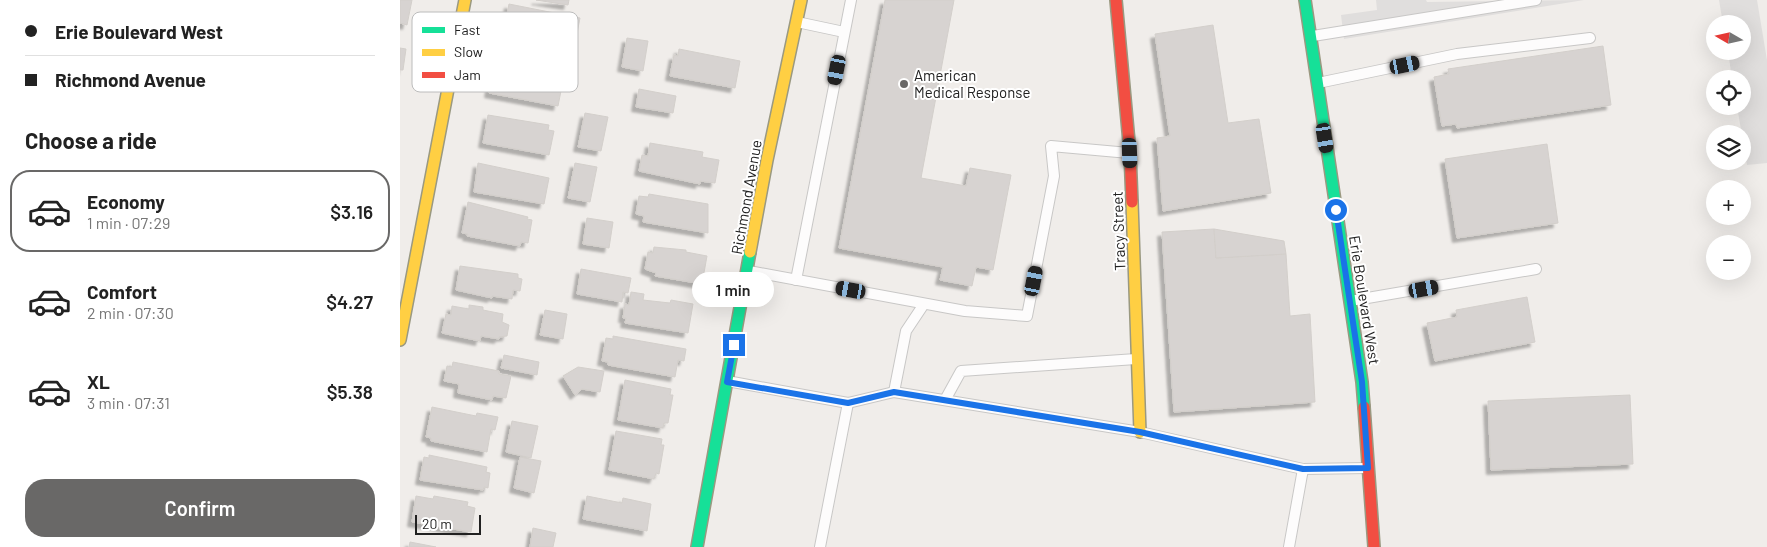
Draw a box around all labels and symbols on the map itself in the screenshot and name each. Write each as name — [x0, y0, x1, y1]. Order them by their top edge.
legend — [412, 12, 578, 92]
north arrow — [1706, 15, 1751, 60]
text: Fast — [454, 21, 480, 38]
text: Slow — [454, 43, 483, 60]
car — [826, 54, 847, 86]
car — [1388, 55, 1421, 75]
text: Jam — [454, 66, 481, 83]
place label: American Medical Response — [914, 66, 1031, 101]
marker: American Medical Response — [898, 78, 910, 90]
car — [1315, 122, 1334, 154]
street label: Richmond Avenue — [727, 138, 765, 256]
car — [1121, 138, 1138, 168]
street label: Tracy Street — [1108, 191, 1128, 271]
route start — [1325, 199, 1347, 221]
street label: Erie Boulevard West — [1346, 234, 1384, 366]
car — [1023, 265, 1044, 297]
callout: 1 min — [693, 272, 775, 308]
car — [1407, 279, 1440, 299]
car — [834, 280, 867, 300]
route end — [723, 334, 745, 356]
scale bar — [415, 512, 481, 535]

